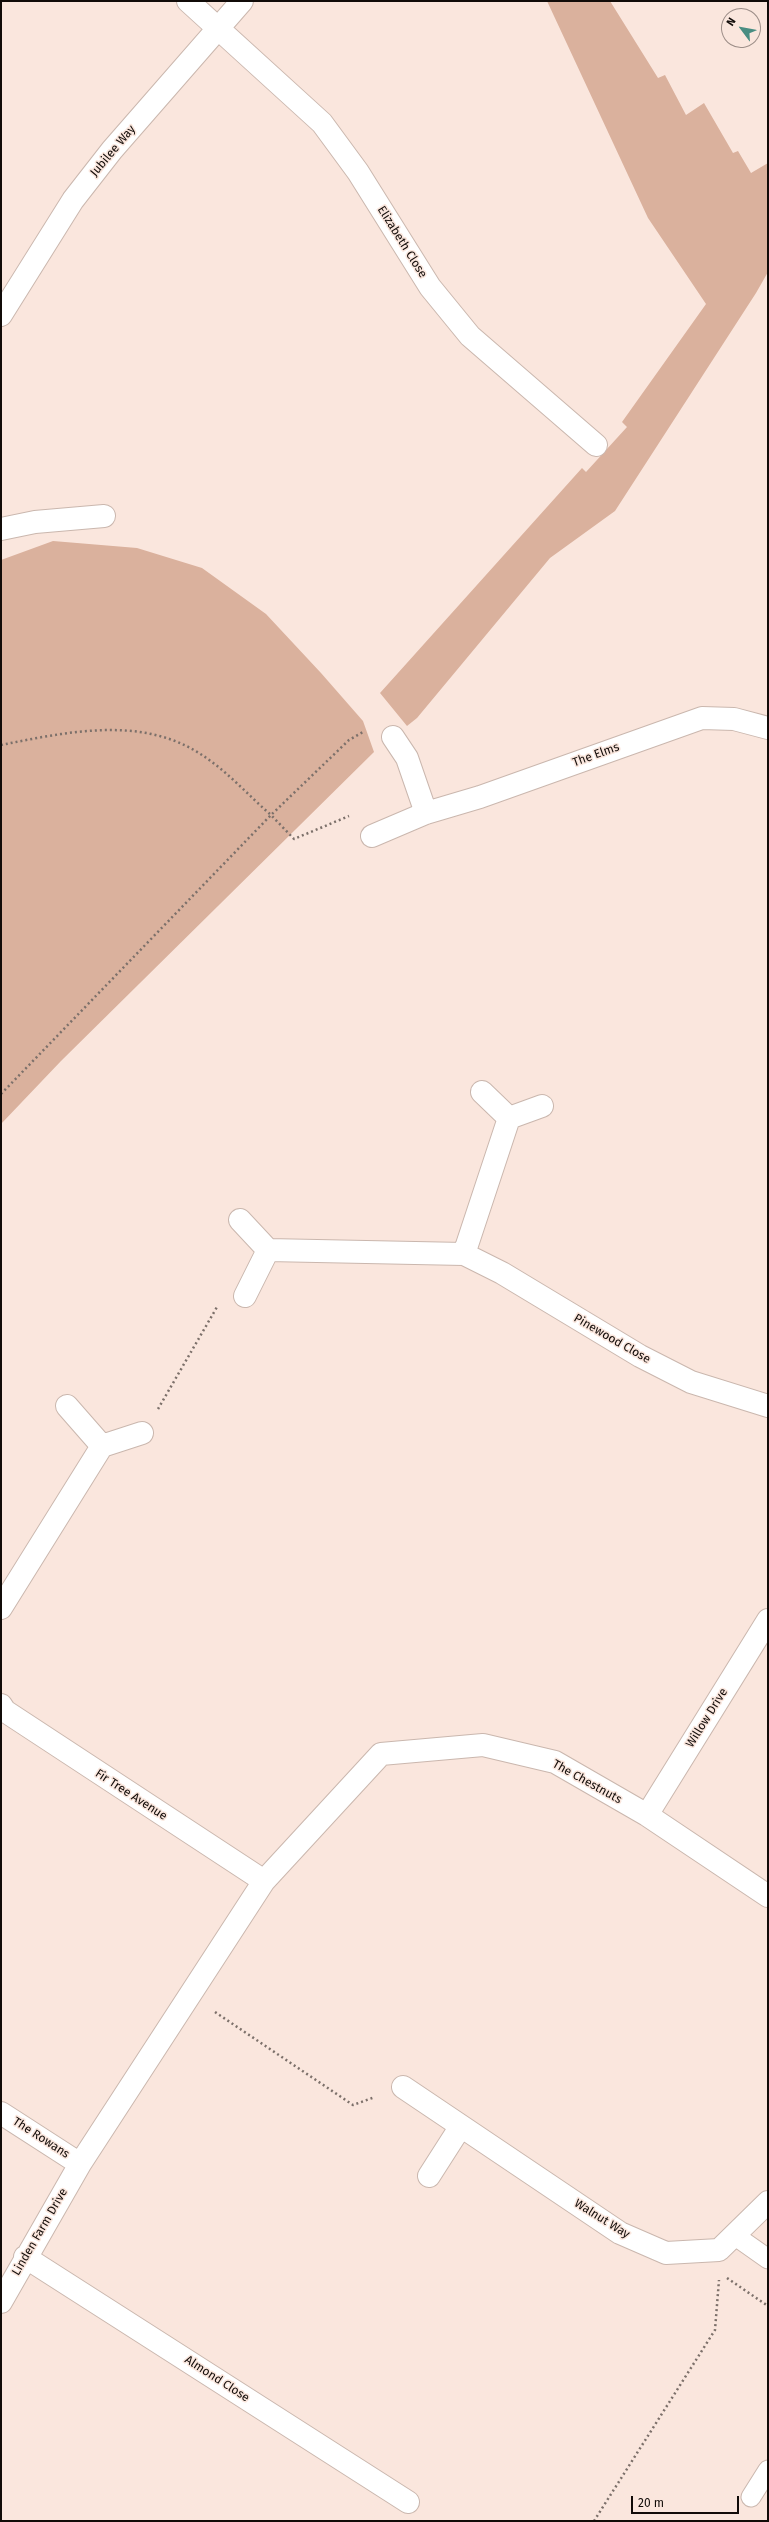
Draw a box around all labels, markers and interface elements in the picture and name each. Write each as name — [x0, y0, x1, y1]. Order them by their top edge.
north arrow — [721, 8, 761, 48]
text: N — [724, 15, 739, 28]
street label: Jubilee Way — [87, 122, 139, 180]
street label: Elizabeth Close — [374, 203, 430, 281]
street label: The Elms — [571, 740, 621, 770]
street label: Pinewood Close — [571, 1311, 653, 1367]
street label: Willow Drive — [683, 1686, 731, 1750]
street label: The Chestnuts — [550, 1757, 624, 1807]
street label: Fir Tree Avenue — [92, 1766, 170, 1824]
street label: The Rowans — [10, 2114, 72, 2162]
street label: Linden Farm Drive — [9, 2186, 71, 2278]
street label: Walnut Way — [572, 2196, 632, 2242]
street label: Almond Close — [182, 2353, 252, 2405]
scale bar — [633, 2488, 741, 2514]
text: 20 m — [638, 2496, 664, 2510]

